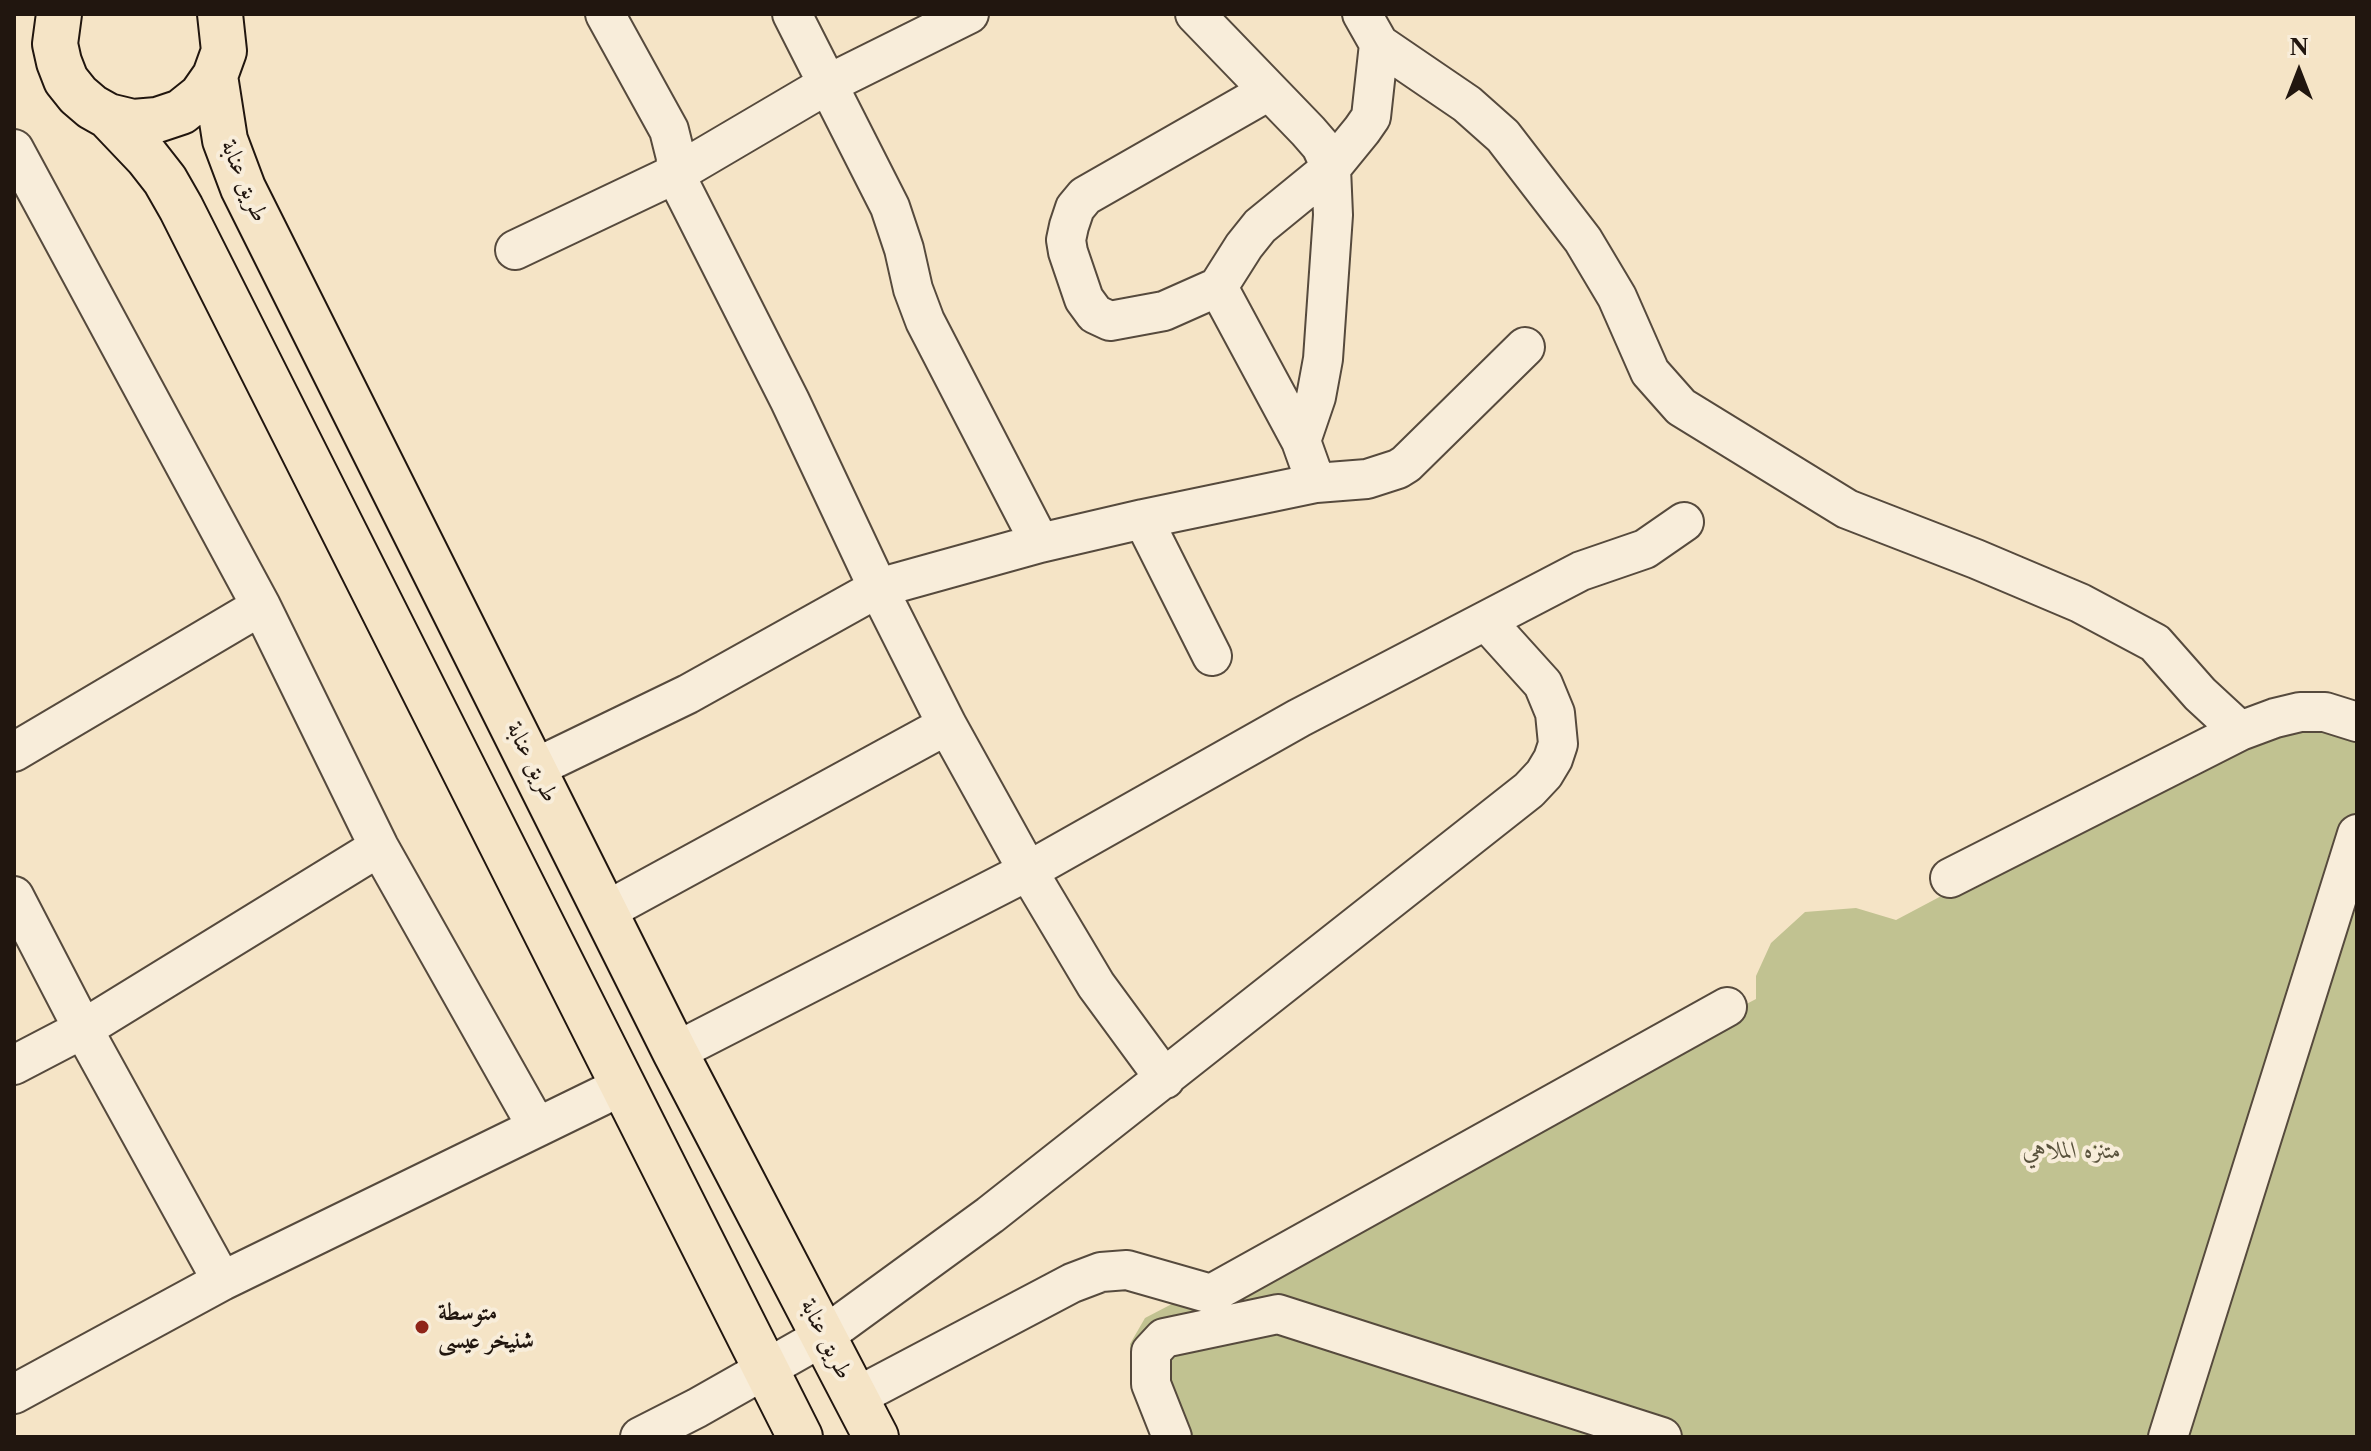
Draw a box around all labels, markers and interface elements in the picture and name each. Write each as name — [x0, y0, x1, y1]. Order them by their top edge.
north arrow — [2259, 32, 2339, 112]
text: N — [2289, 34, 2309, 61]
street label: طريق عنابة — [214, 135, 274, 227]
street label: طريق عنابة — [499, 717, 565, 807]
park label: متنزه الملاهي — [2023, 1137, 2121, 1165]
street label: طريق عنابة — [793, 1294, 859, 1384]
place label: متوسطة شنيخر عيسى — [438, 1299, 534, 1355]
marker: متوسطة شنيخر عيسى — [413, 1318, 431, 1336]

